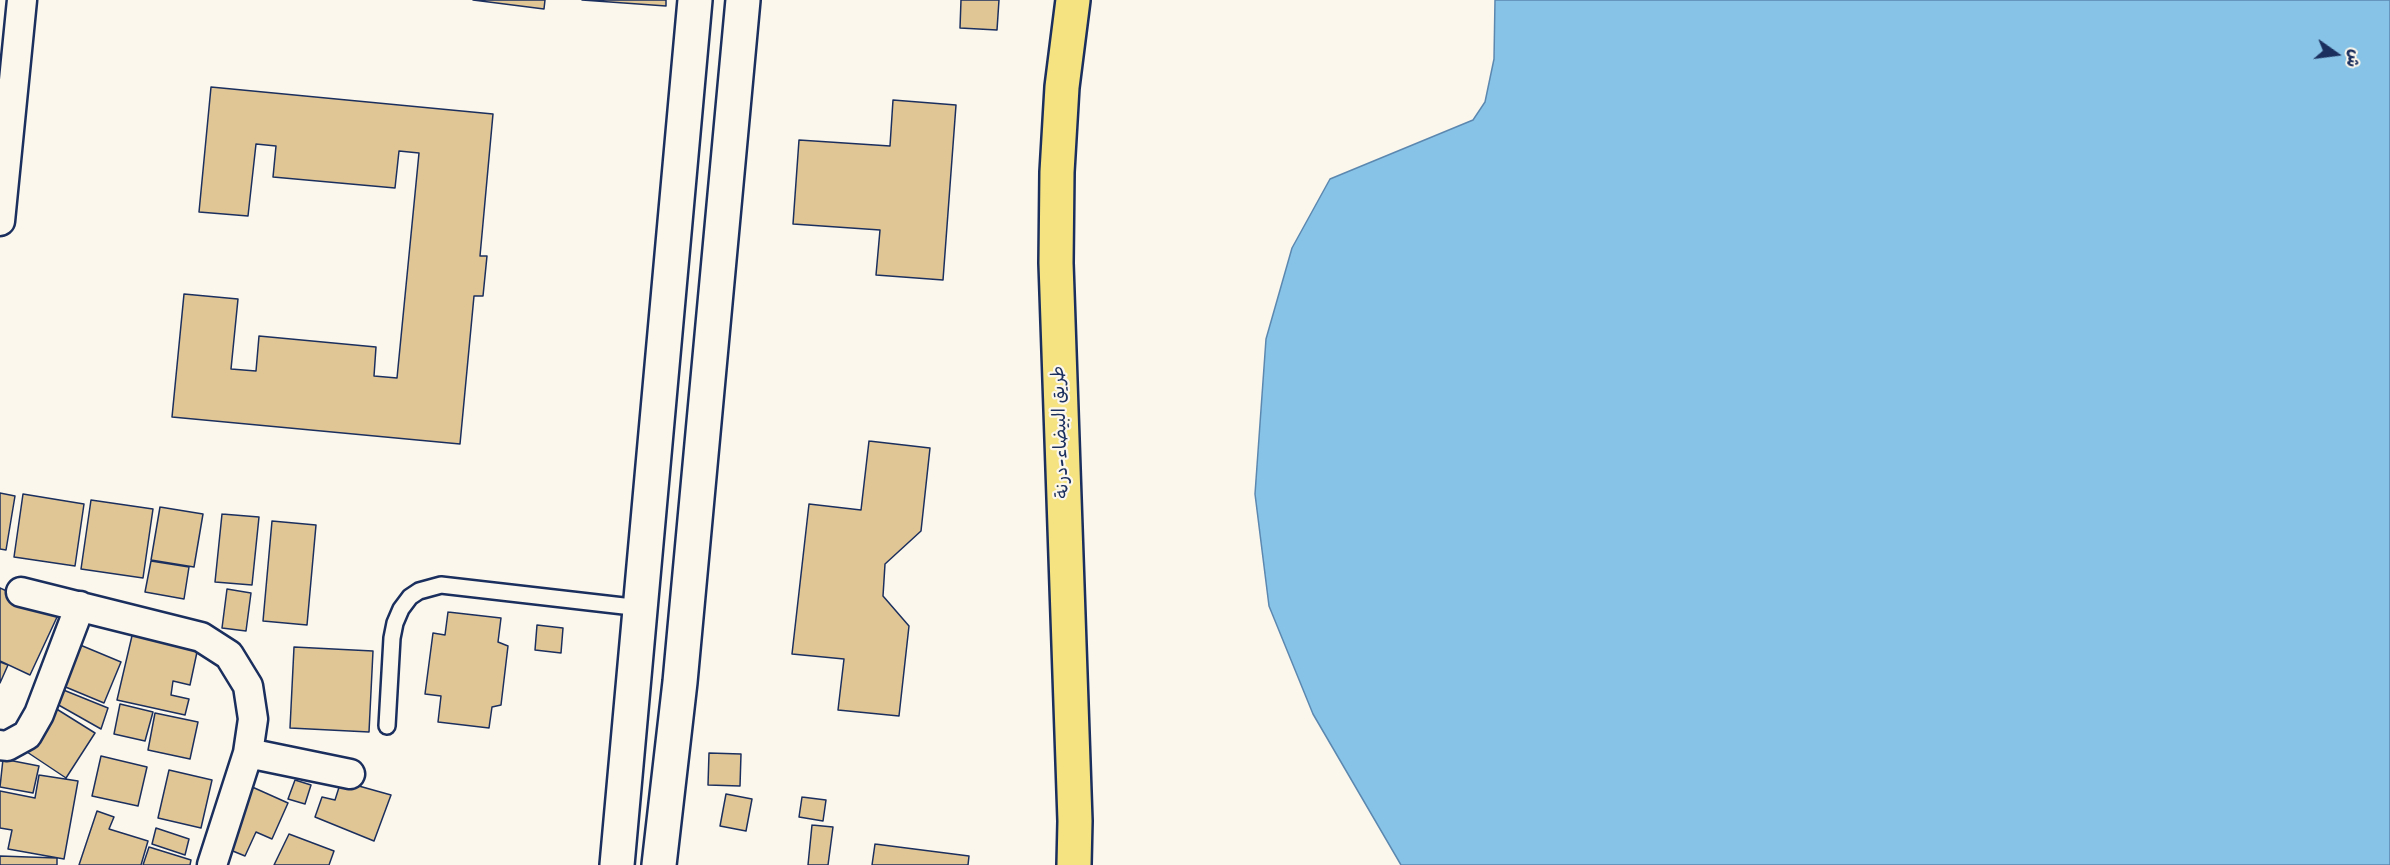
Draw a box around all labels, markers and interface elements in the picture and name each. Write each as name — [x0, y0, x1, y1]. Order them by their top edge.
north arrow — [2306, 24, 2366, 84]
text: ش — [2338, 46, 2370, 71]
street label: طريق البيضاء-درنة — [1048, 365, 1074, 499]

